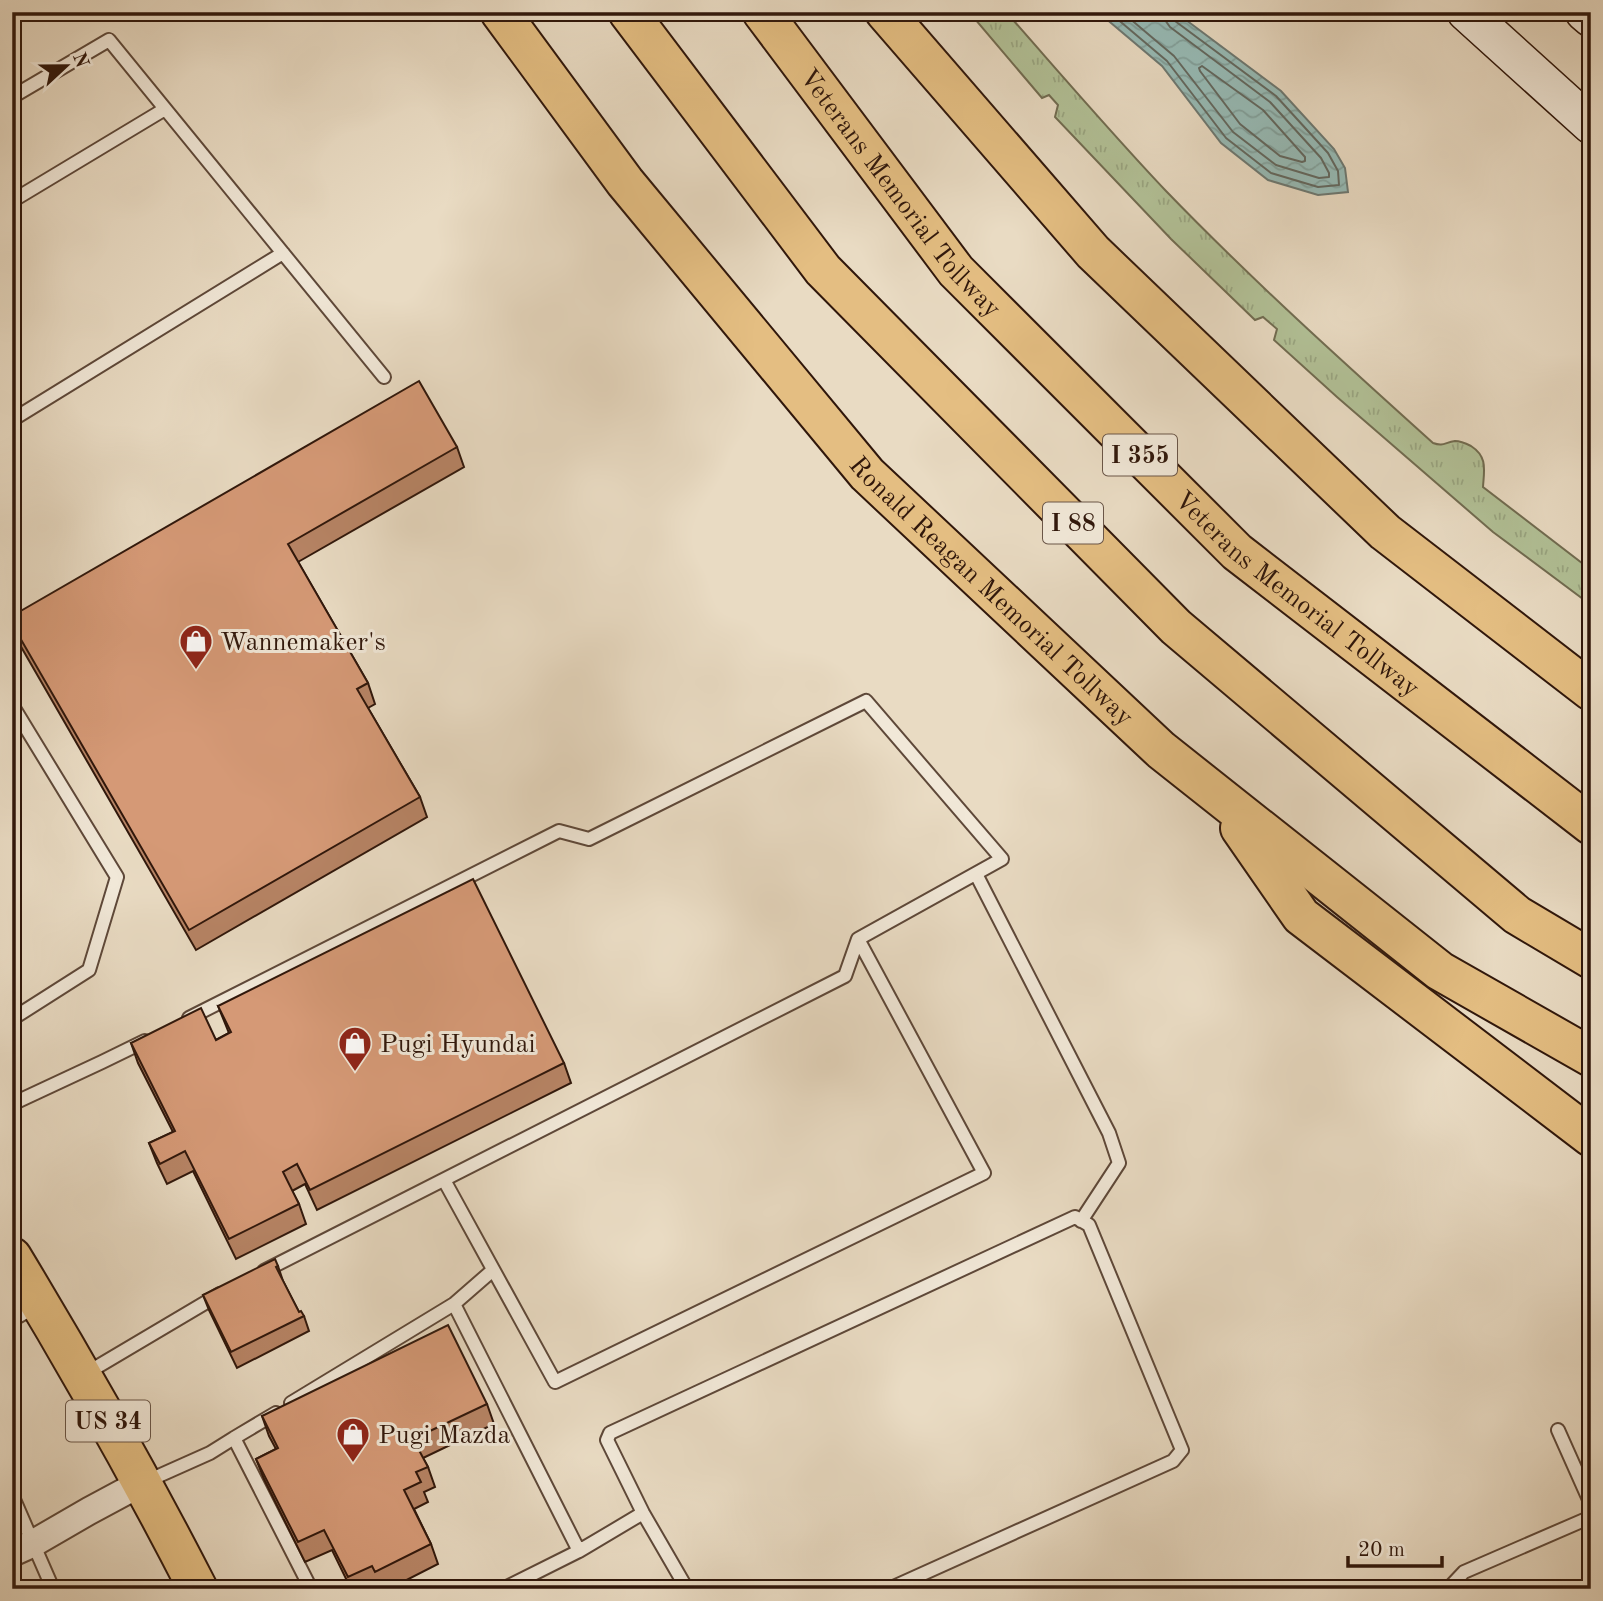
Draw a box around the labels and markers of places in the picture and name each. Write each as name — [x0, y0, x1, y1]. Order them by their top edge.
shop icon: Wannemaker's — [177, 622, 215, 671]
place label: Wannemaker's — [220, 630, 386, 656]
shop icon: Pugi Hyundai — [336, 1024, 374, 1073]
place label: Pugi Hyundai — [380, 1032, 536, 1058]
shop icon: Pugi Mazda — [334, 1415, 372, 1464]
place label: Pugi Mazda — [378, 1423, 511, 1449]

